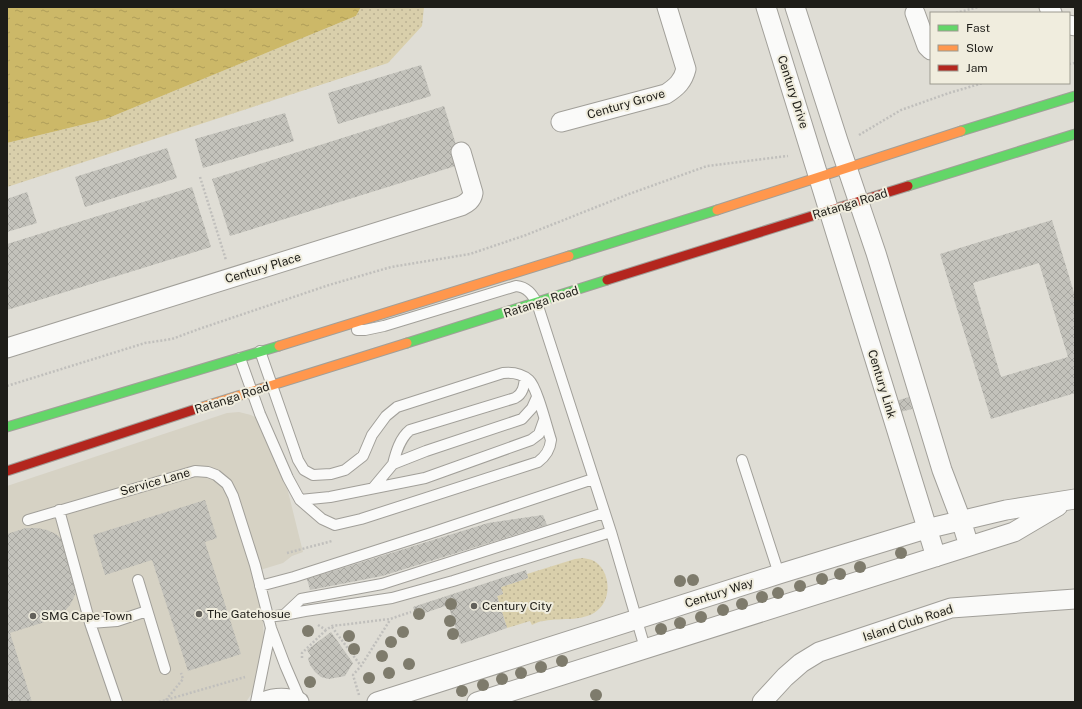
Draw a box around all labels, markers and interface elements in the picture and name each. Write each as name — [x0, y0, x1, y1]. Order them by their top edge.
legend — [930, 12, 1070, 84]
text: Fast — [966, 21, 991, 35]
text: Slow — [966, 41, 994, 55]
street label: Century Drive — [775, 54, 811, 131]
text: Jam — [966, 61, 988, 75]
street label: Century Grove — [585, 86, 667, 122]
street label: Ratanga Road — [811, 186, 889, 222]
street label: Century Place — [223, 250, 303, 286]
street label: Ratanga Road — [502, 283, 580, 321]
street label: Century Link — [865, 348, 899, 420]
street label: Ratanga Road — [193, 379, 271, 417]
street label: Service Lane — [119, 465, 192, 499]
street label: Century Way — [683, 575, 755, 611]
place label: Century City — [482, 599, 552, 613]
marker: Century City — [469, 601, 479, 611]
street label: Island Club Road — [861, 602, 955, 644]
place label: The Gatehosue — [207, 607, 291, 621]
place label: SMG Cape Town — [41, 609, 132, 623]
marker: The Gatehosue — [194, 609, 204, 619]
marker: SMG Cape Town — [28, 611, 38, 621]

